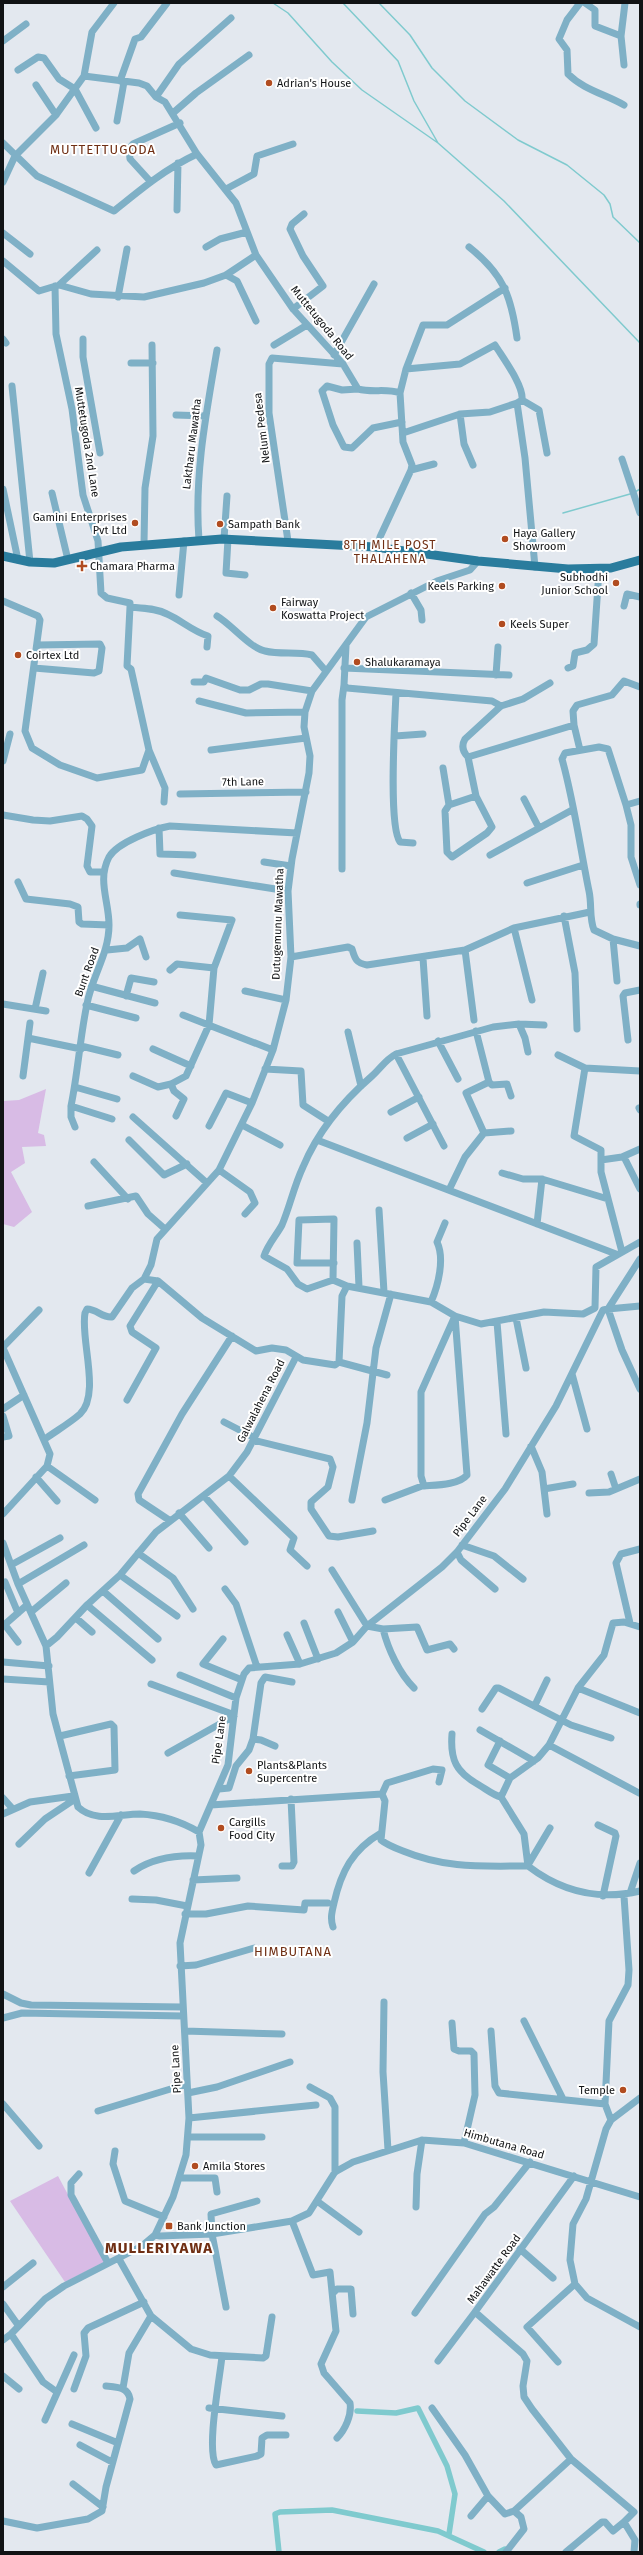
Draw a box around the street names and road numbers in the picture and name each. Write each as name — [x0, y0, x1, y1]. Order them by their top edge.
street label: Muttetugoda Road — [288, 283, 356, 363]
street label: Muttetugoda 2nd Lane — [72, 386, 102, 498]
street label: Nelum Pedesa — [251, 392, 273, 464]
street label: Laktharu Mawatha — [180, 398, 204, 490]
street label: 7th Lane — [222, 775, 264, 789]
street label: Dutugemunu Mawatha — [270, 868, 286, 980]
street label: Bunt Road — [72, 945, 102, 999]
street label: Galwalahena Road — [234, 1357, 288, 1445]
street label: Pipe Lane — [450, 1493, 490, 1539]
street label: Pipe Lane — [209, 1715, 229, 1765]
street label: Pipe Lane — [168, 2044, 184, 2094]
street label: Himbutana Road — [462, 2126, 546, 2162]
street label: Mahawatte Road — [464, 2232, 524, 2306]

